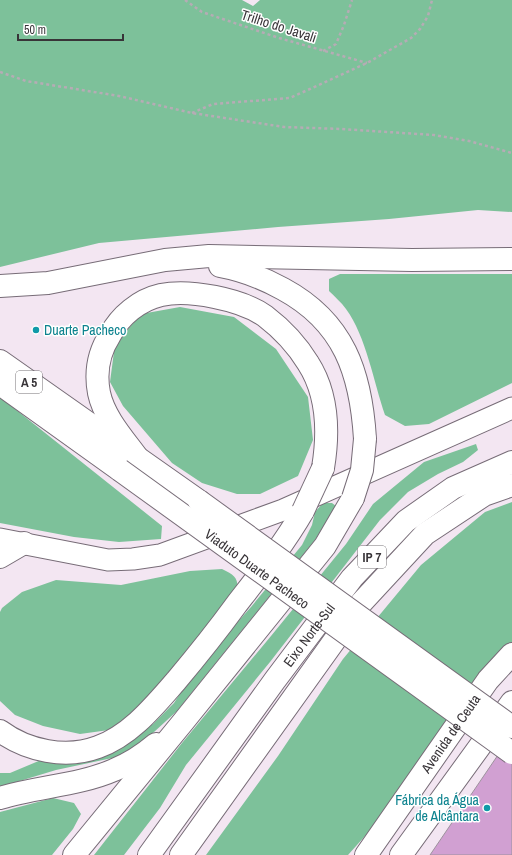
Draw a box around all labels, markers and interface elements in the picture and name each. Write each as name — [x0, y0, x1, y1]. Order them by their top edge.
street label: Trilho do Javali — [239, 5, 319, 47]
scale bar — [18, 16, 123, 42]
text: 50 m — [24, 22, 46, 38]
place label: Duarte Pacheco — [44, 321, 126, 339]
marker: Duarte Pacheco — [31, 325, 41, 335]
road number: A 5 — [16, 371, 42, 393]
street label: Viaduto Duarte Pacheco — [201, 525, 313, 613]
road number: IP 7 — [358, 546, 386, 568]
street label: Eixo Norte-Sul — [279, 600, 339, 670]
street label: Avenida de Ceuta — [416, 690, 485, 777]
place label: Fábrica da Água de Alcântara — [395, 791, 480, 825]
marker: Fábrica da Água de Alcântara — [482, 803, 492, 813]

